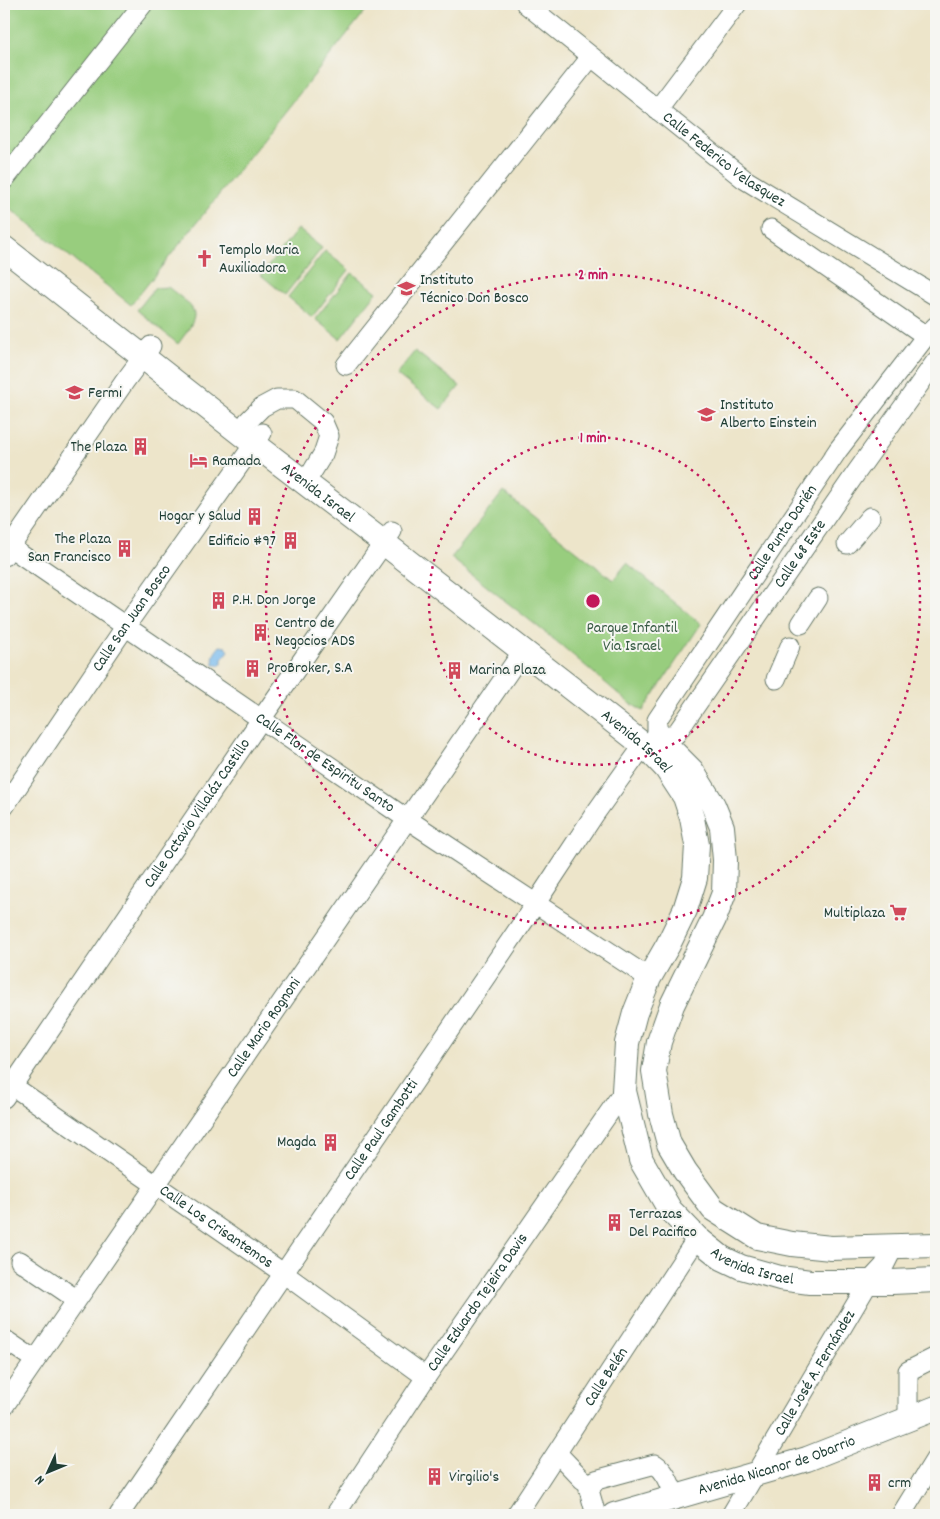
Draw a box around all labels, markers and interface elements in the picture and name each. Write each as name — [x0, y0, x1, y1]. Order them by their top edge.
street label: Calle Federico Velasquez — [657, 106, 790, 213]
place label: Templo Maria Auxiliadora — [219, 239, 299, 280]
church icon: Templo Maria Auxiliadora — [195, 249, 215, 269]
text: 2 min — [578, 265, 608, 287]
place label: Instituto Técnico Don Bosco — [420, 269, 529, 310]
school or university icon: Instituto Técnico Don Bosco — [396, 279, 416, 299]
place label: Fermi — [88, 382, 122, 405]
school or university icon: Fermi — [64, 383, 84, 403]
place label: Instituto Alberto Einstein — [720, 394, 817, 435]
school or university icon: Instituto Alberto Einstein — [696, 404, 716, 424]
text: 1 min — [580, 428, 606, 450]
place label: The Plaza — [70, 436, 127, 459]
building icon: The Plaza — [131, 437, 151, 457]
place label: Ramada — [212, 450, 261, 473]
hotel icon: Ramada — [188, 451, 208, 471]
street label: Avenida Israel — [276, 457, 360, 528]
street label: Calle Punta Darién — [742, 480, 823, 586]
place label: Hogar y Salud — [159, 505, 241, 528]
building icon: Hogar y Salud — [245, 506, 265, 526]
street label: Calle 68 Este — [768, 515, 832, 593]
place label: The Plaza San Francisco — [28, 528, 111, 569]
place label: Edificio #97 — [208, 530, 276, 553]
building icon: Edificio #97 — [280, 531, 300, 551]
building icon: The Plaza San Francisco — [115, 538, 135, 558]
street label: Calle San Juan Bosco — [87, 560, 177, 676]
place label: P.H. Don Jorge — [232, 589, 316, 612]
building icon: P.H. Don Jorge — [208, 590, 228, 610]
centre of rings — [584, 592, 602, 610]
place label: Centro de Negocios ADS — [275, 612, 355, 653]
park label: Parque Infantil Via Israel — [587, 617, 678, 658]
building icon: Centro de Negocios ADS — [251, 622, 271, 642]
place label: ProBroker, S.A — [267, 657, 353, 680]
building icon: ProBroker, S.A — [243, 658, 263, 678]
place label: Marina Plaza — [469, 659, 546, 682]
building icon: Marina Plaza — [445, 660, 465, 680]
street label: Avenida Israel — [596, 704, 678, 778]
street label: Calle Flor de Espiritu Santo — [251, 707, 399, 819]
street label: Calle Octavio Villaláz Castillo — [138, 734, 256, 893]
place label: Multiplaza — [824, 902, 885, 925]
supermarket icon: Multiplaza — [889, 903, 909, 923]
street label: Calle Mario Rognoni — [221, 973, 307, 1083]
street label: Calle Paul Gambotti — [339, 1074, 424, 1185]
place label: Magda — [277, 1131, 316, 1154]
building icon: Magda — [320, 1132, 340, 1152]
street label: Calle Los Crisantemos — [154, 1179, 278, 1275]
place label: Terrazas Del Pacifico — [629, 1203, 697, 1244]
building icon: Terrazas Del Pacifico — [605, 1213, 625, 1233]
street label: Calle Eduardo Tejeira Davis — [421, 1228, 534, 1376]
street label: Avenida Israel — [705, 1241, 795, 1291]
street label: Calle José A. Fernández — [769, 1306, 861, 1440]
street label: Calle Belén — [578, 1343, 634, 1411]
street label: Avenida Nicanor de Obarrio — [695, 1429, 859, 1502]
north arrow — [22, 1446, 72, 1496]
place label: Virgilio's — [449, 1466, 500, 1489]
building icon: Virgilio's — [425, 1467, 445, 1487]
text: N — [30, 1470, 50, 1489]
place label: crm — [888, 1472, 911, 1495]
building icon: crm — [864, 1473, 884, 1493]

